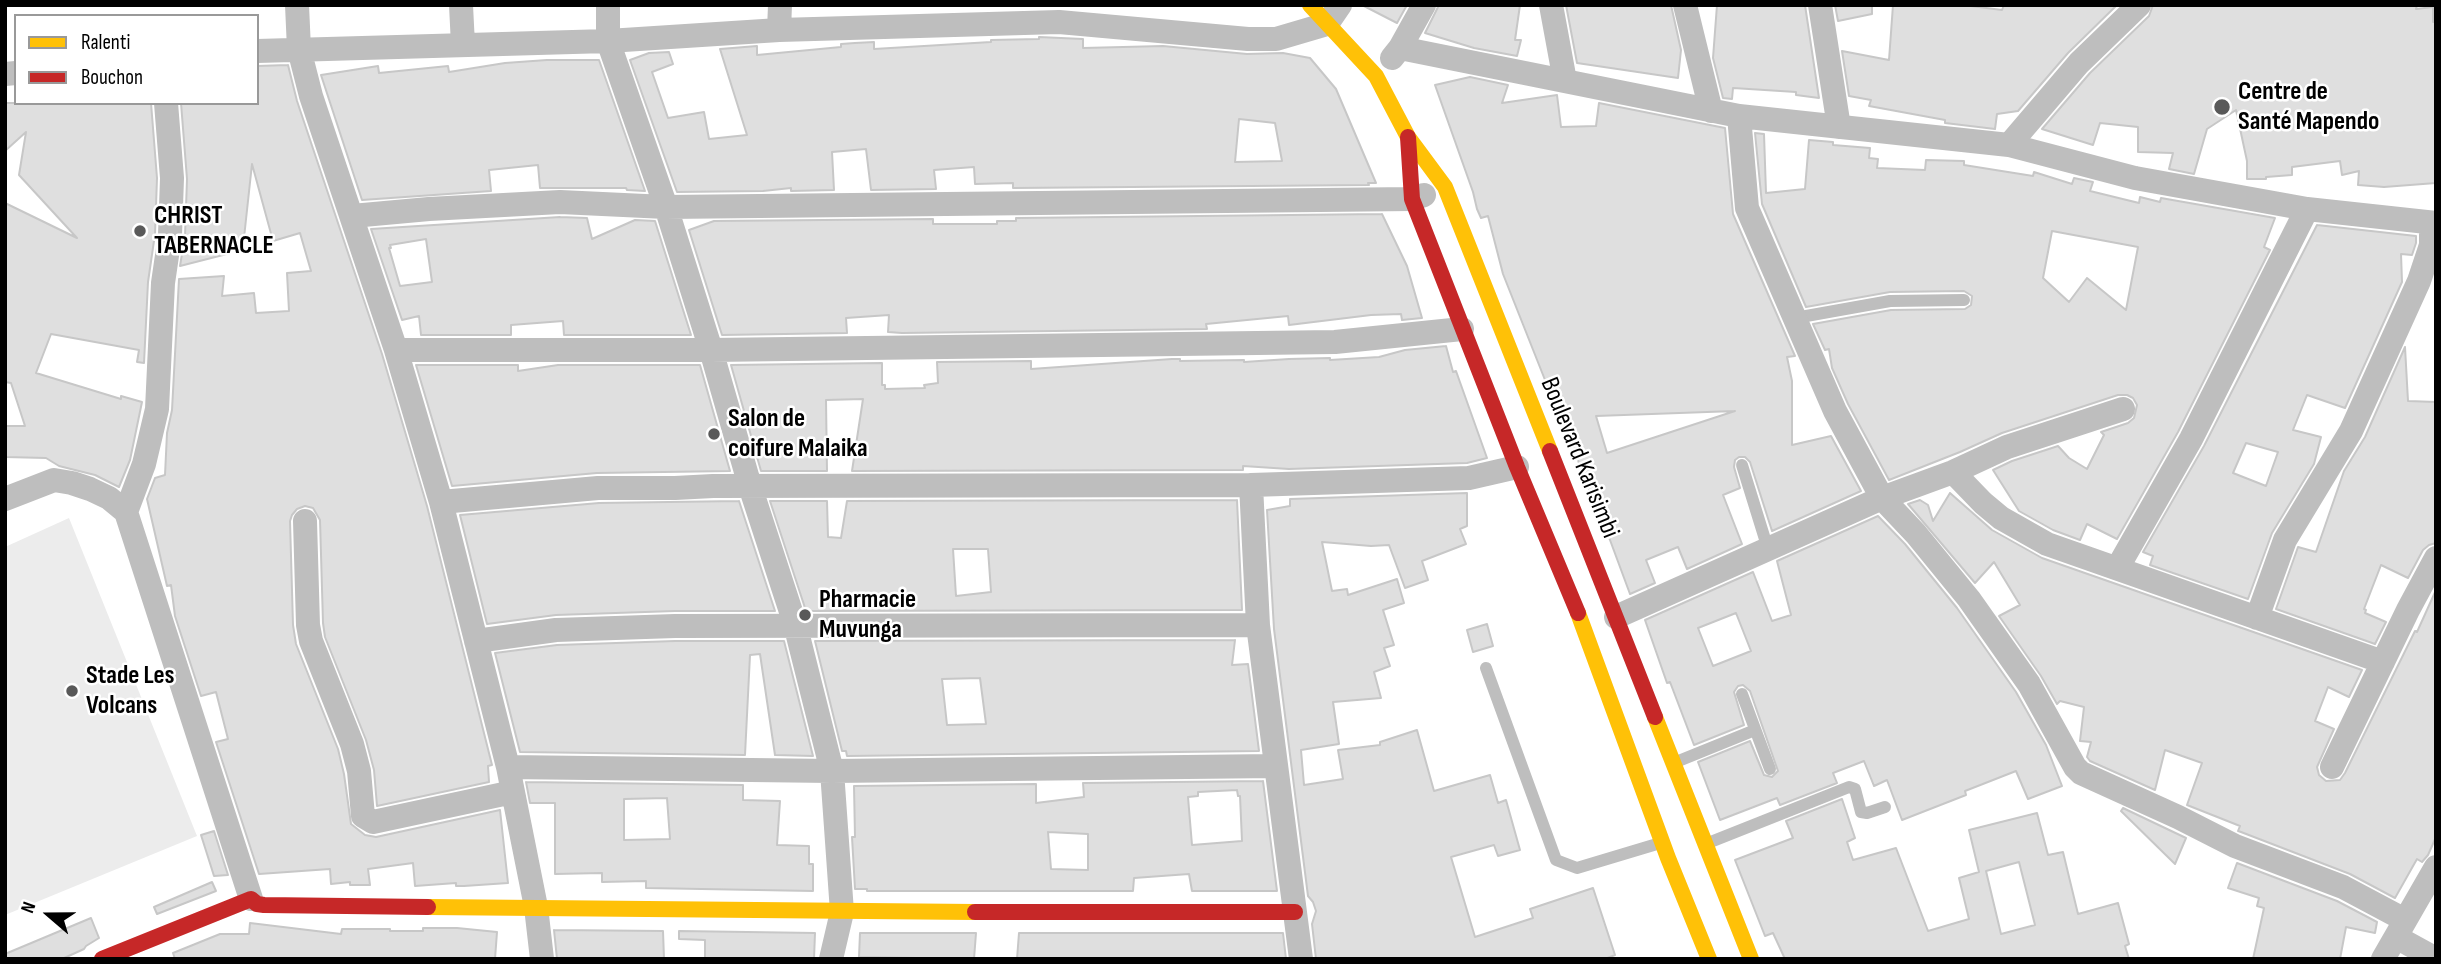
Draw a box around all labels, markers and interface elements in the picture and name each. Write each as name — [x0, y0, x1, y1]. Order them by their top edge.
legend — [14, 14, 259, 105]
text: Ralenti — [81, 30, 130, 55]
text: Bouchon — [81, 65, 143, 90]
place label: Centre de Santé Mapendo — [2238, 76, 2379, 138]
marker: Centre de Santé Mapendo — [2212, 97, 2232, 117]
place label: CHRIST TABERNACLE — [154, 200, 274, 262]
marker: CHRIST TABERNACLE — [132, 223, 148, 239]
street label: Boulevard Karisimbi — [1533, 373, 1625, 543]
place label: Salon de coifure Malaika — [728, 403, 868, 464]
marker: Salon de coifure Malaika — [706, 426, 722, 442]
place label: Pharmacie Muvunga — [819, 584, 916, 646]
marker: Pharmacie Muvunga — [797, 607, 813, 623]
place label: Stade Les Volcans — [86, 660, 175, 722]
marker: Stade Les Volcans — [64, 683, 80, 699]
north arrow — [14, 880, 84, 950]
text: N — [16, 899, 41, 916]

